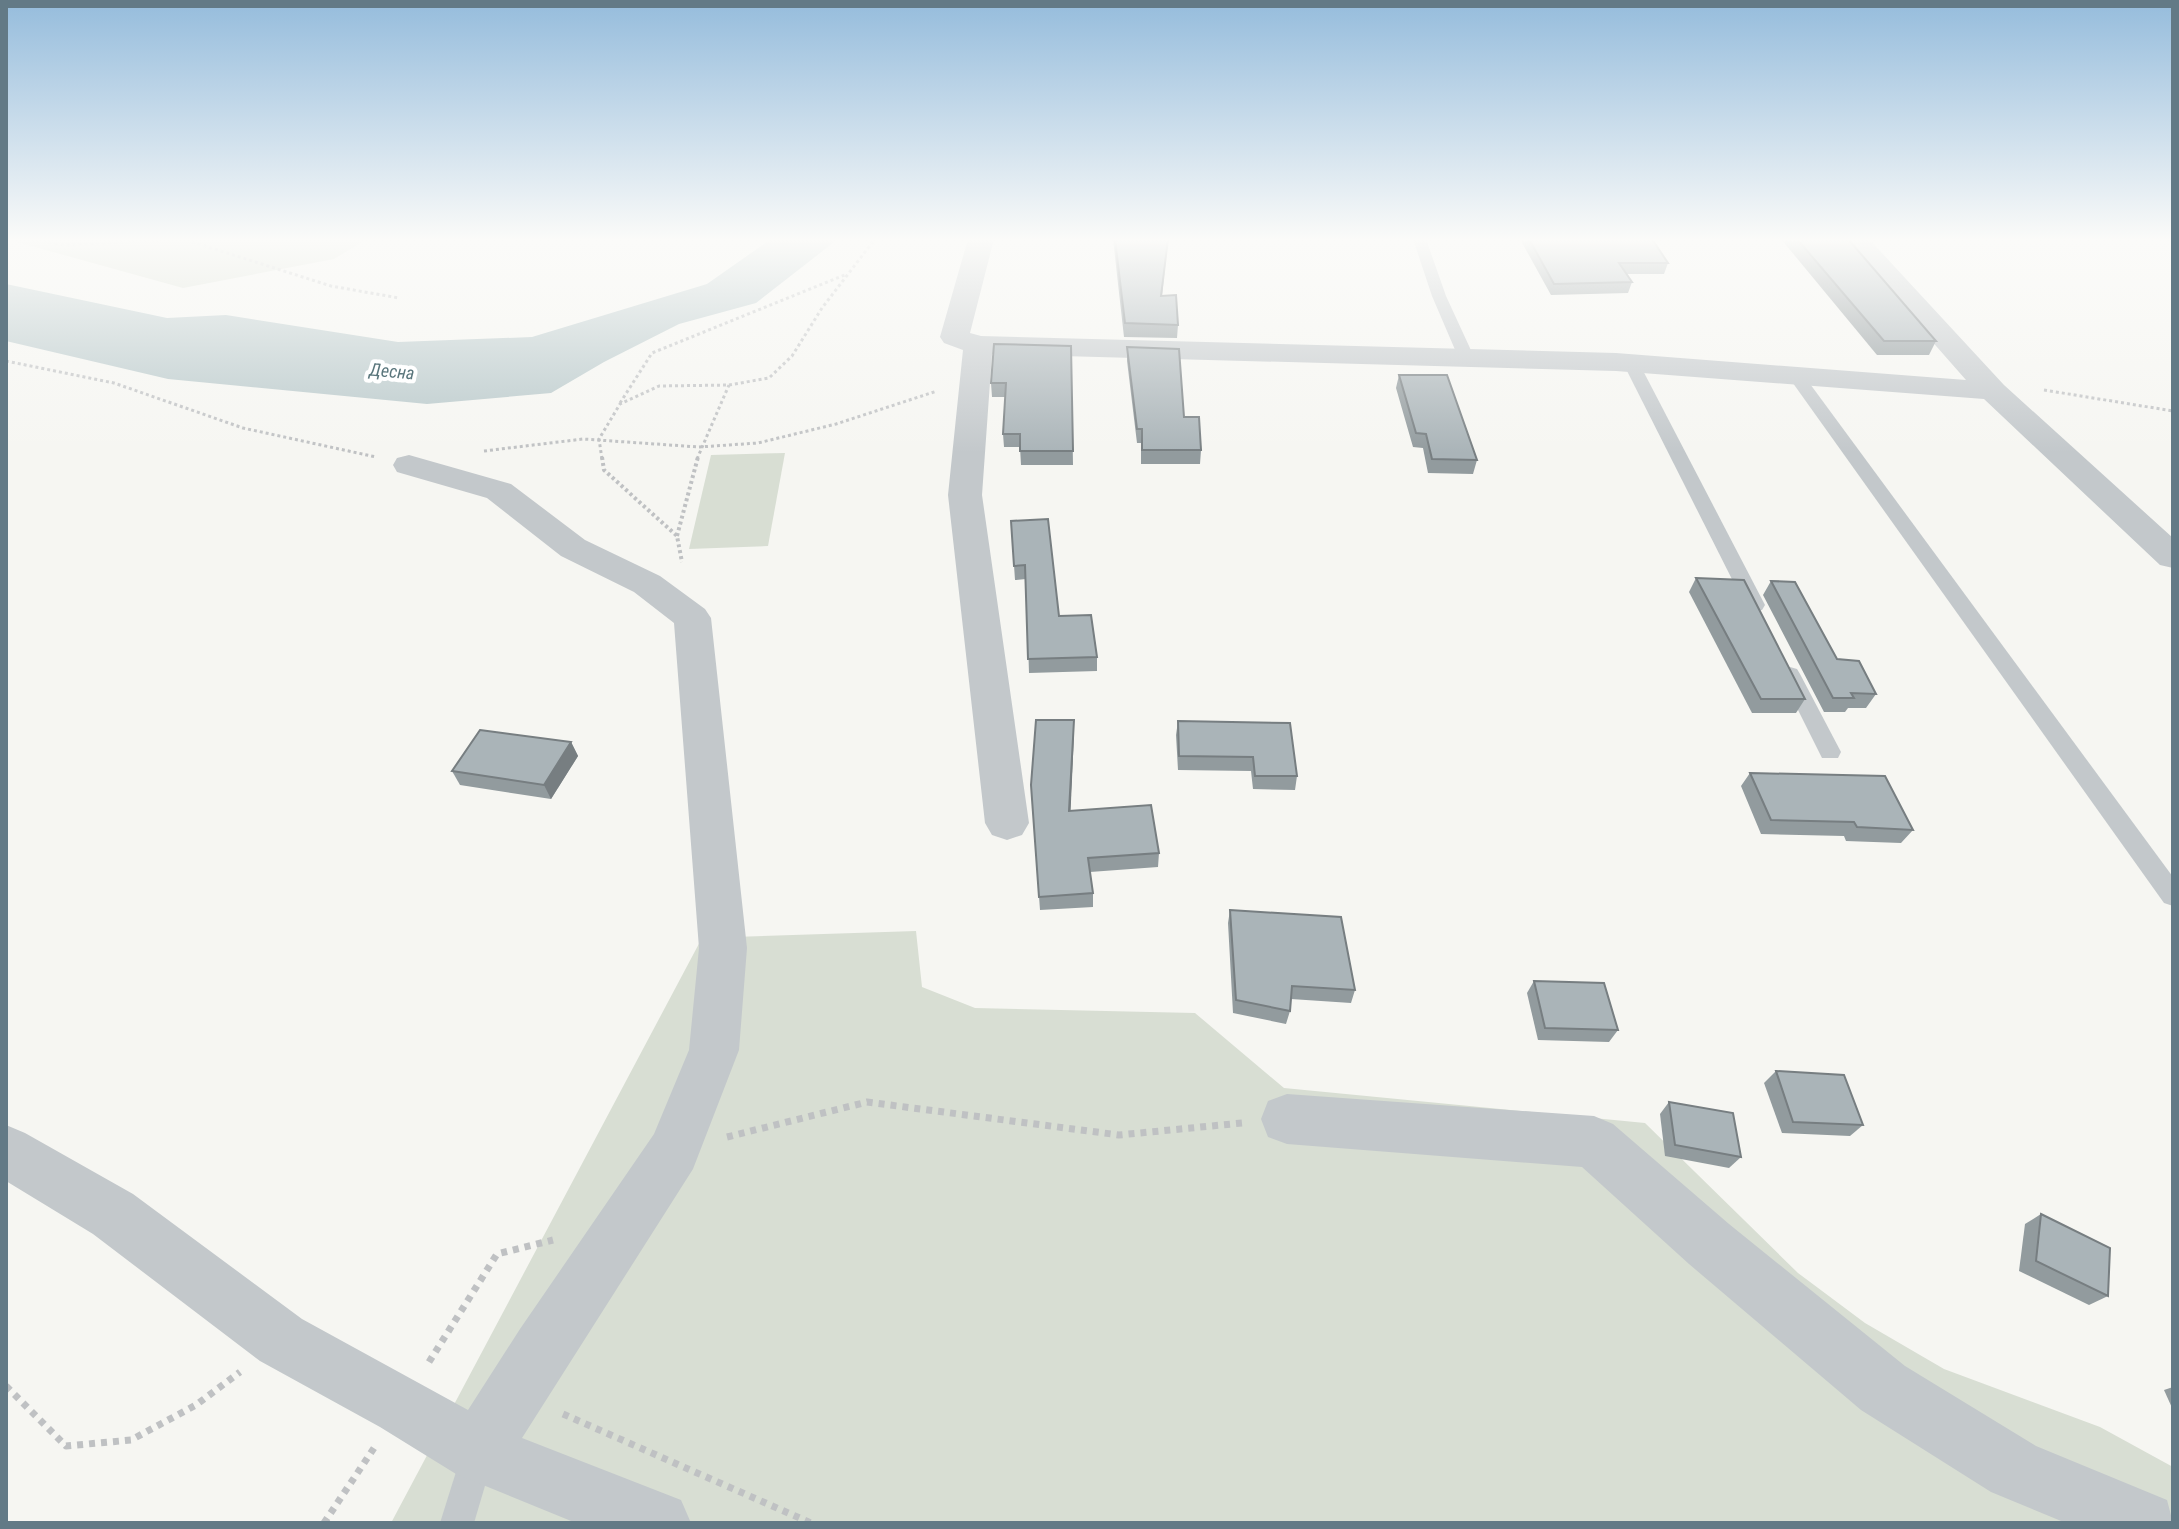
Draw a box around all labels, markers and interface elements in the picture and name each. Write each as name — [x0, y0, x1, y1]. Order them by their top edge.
water label: Десна — [368, 358, 415, 383]

